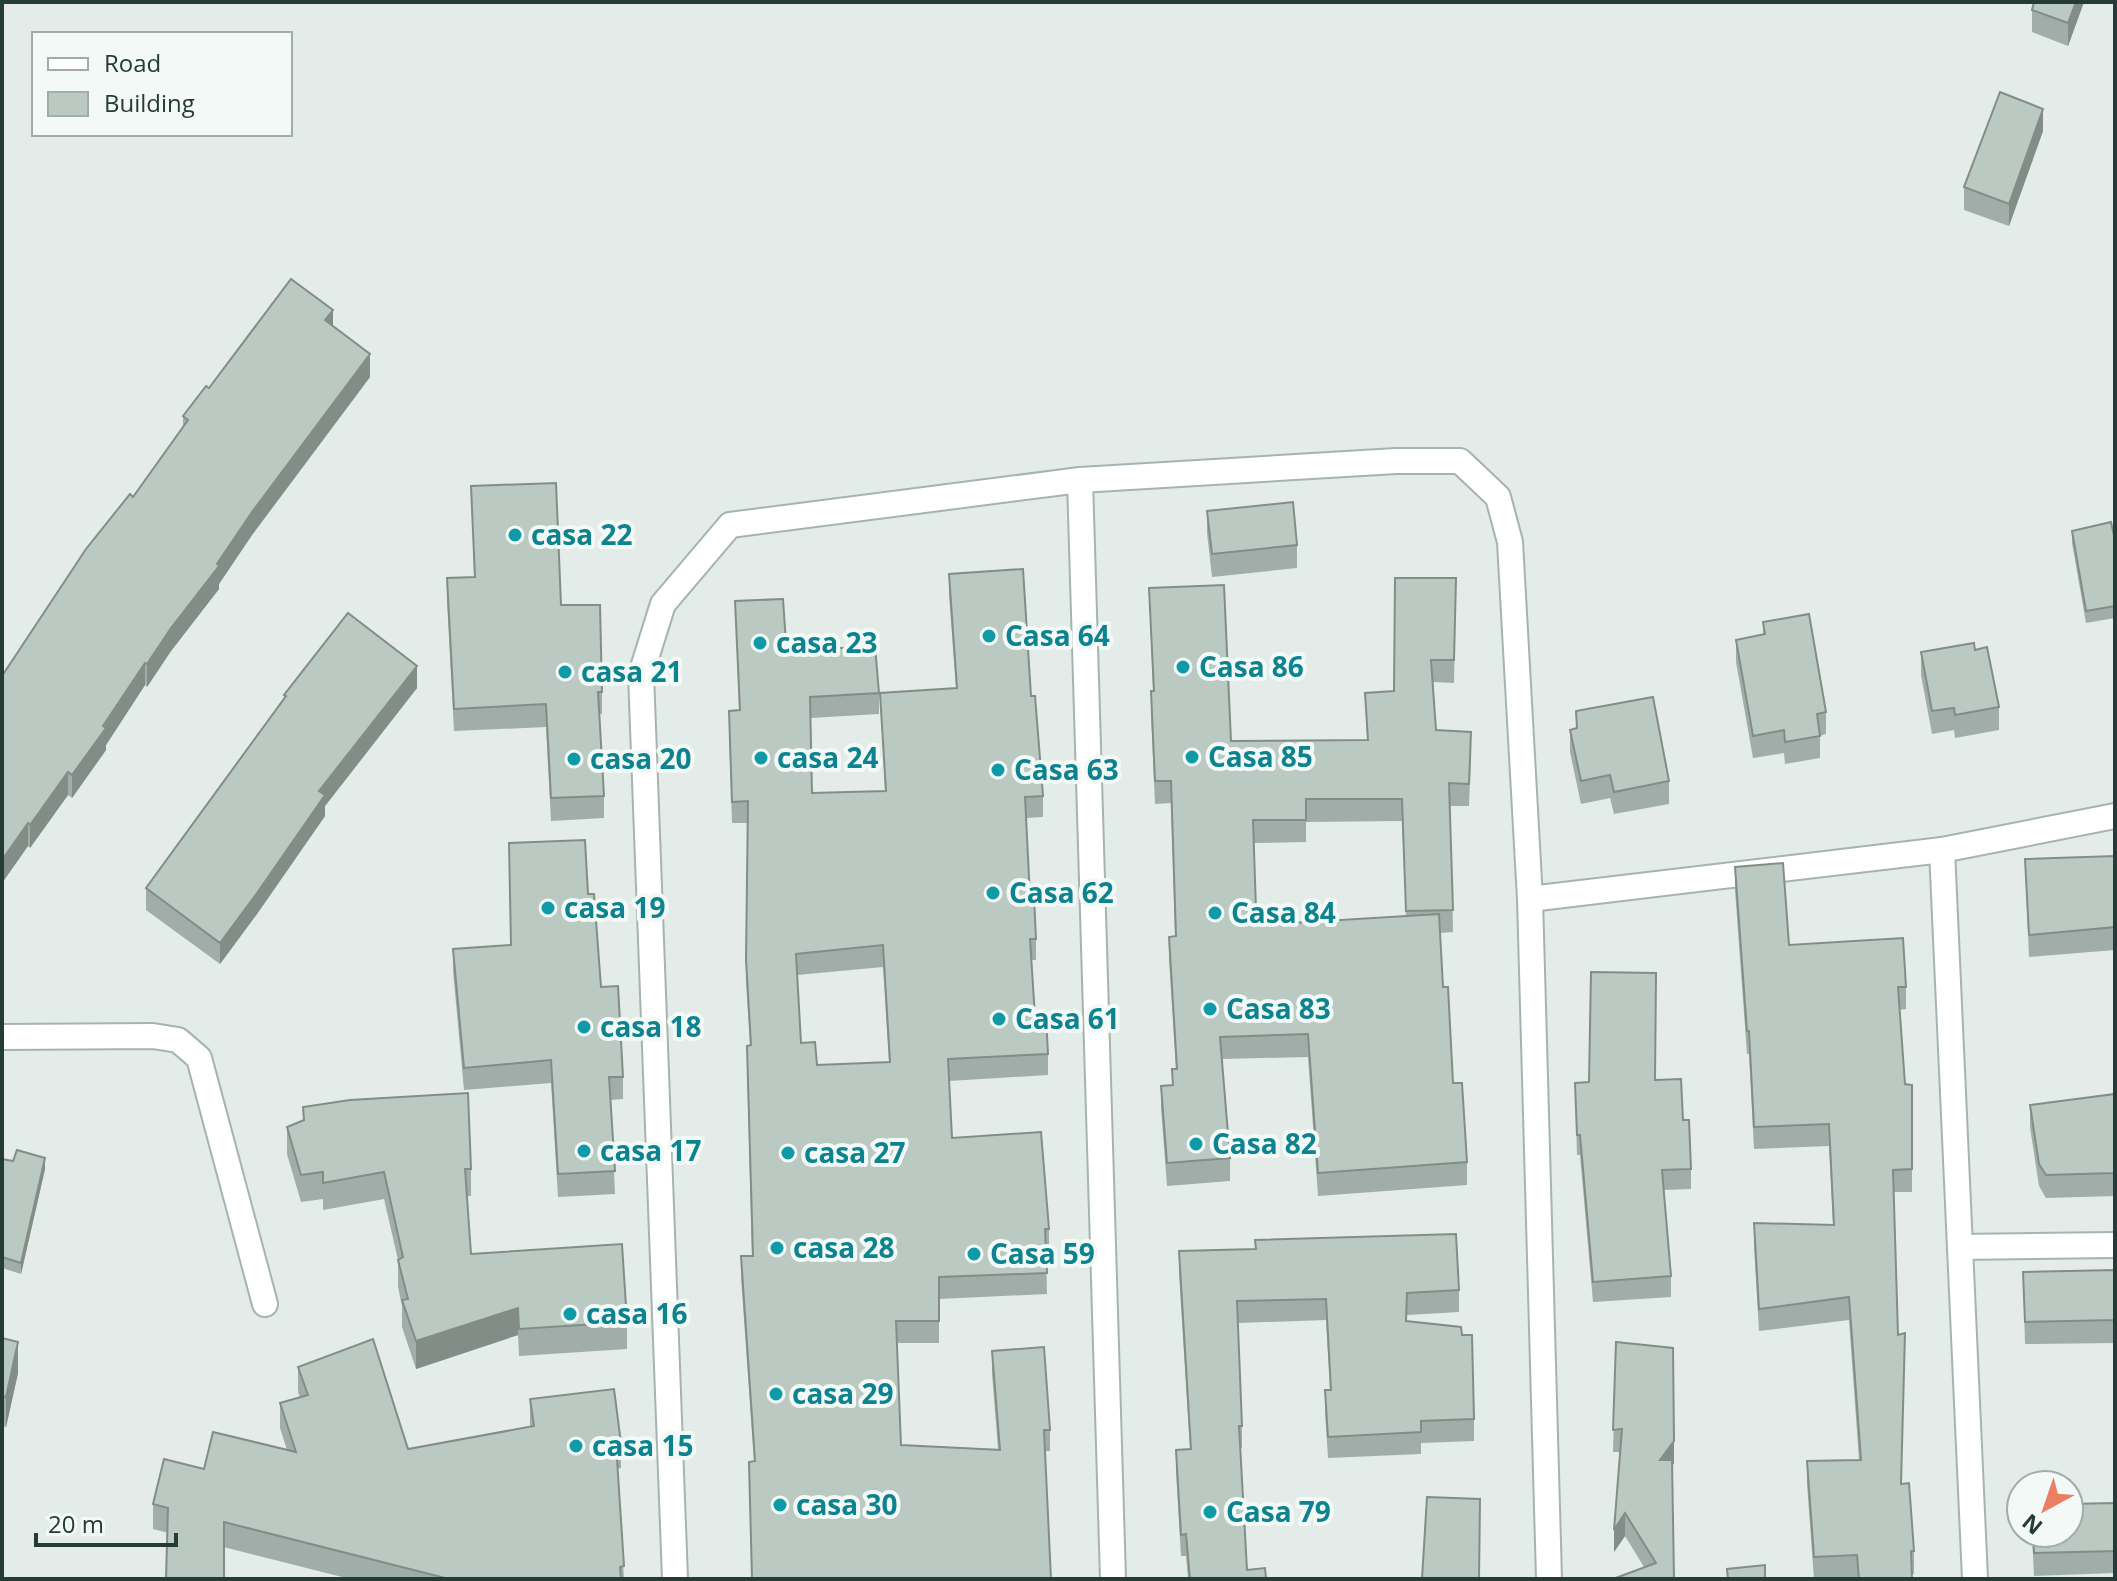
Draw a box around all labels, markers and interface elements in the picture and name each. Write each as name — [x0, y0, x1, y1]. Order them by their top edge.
legend — [32, 32, 292, 136]
text: Road — [104, 46, 161, 79]
text: Building — [104, 86, 195, 119]
place label: casa 22 — [531, 515, 632, 553]
marker: casa 22 — [506, 526, 524, 544]
place label: Casa 64 — [1005, 616, 1110, 654]
place label: casa 23 — [776, 623, 877, 661]
marker: Casa 64 — [980, 627, 998, 645]
marker: casa 23 — [751, 634, 769, 652]
place label: Casa 86 — [1199, 647, 1304, 685]
place label: casa 21 — [581, 652, 682, 690]
marker: Casa 86 — [1174, 658, 1192, 676]
marker: casa 21 — [556, 663, 574, 681]
place label: Casa 85 — [1208, 737, 1313, 775]
place label: casa 24 — [777, 738, 878, 776]
place label: casa 20 — [590, 739, 691, 777]
marker: Casa 85 — [1183, 748, 1201, 766]
marker: casa 24 — [752, 749, 770, 767]
marker: casa 20 — [565, 750, 583, 768]
place label: Casa 63 — [1014, 750, 1119, 788]
marker: Casa 63 — [989, 761, 1007, 779]
place label: Casa 62 — [1009, 873, 1114, 911]
marker: Casa 62 — [984, 884, 1002, 902]
place label: casa 19 — [564, 888, 665, 926]
place label: Casa 84 — [1231, 893, 1336, 931]
marker: casa 19 — [539, 899, 557, 917]
marker: Casa 84 — [1206, 904, 1224, 922]
place label: Casa 83 — [1226, 989, 1331, 1027]
place label: Casa 61 — [1015, 999, 1120, 1037]
marker: Casa 83 — [1201, 1000, 1219, 1018]
place label: casa 18 — [600, 1007, 701, 1045]
marker: Casa 61 — [990, 1010, 1008, 1028]
marker: casa 18 — [575, 1018, 593, 1036]
place label: Casa 82 — [1212, 1124, 1317, 1162]
place label: casa 17 — [600, 1131, 701, 1169]
place label: casa 27 — [804, 1133, 905, 1171]
marker: Casa 82 — [1187, 1135, 1205, 1153]
marker: casa 17 — [575, 1142, 593, 1160]
marker: casa 27 — [779, 1144, 797, 1162]
place label: casa 28 — [793, 1228, 894, 1266]
place label: Casa 59 — [990, 1234, 1095, 1272]
marker: casa 28 — [768, 1239, 786, 1257]
marker: Casa 59 — [965, 1245, 983, 1263]
place label: casa 16 — [586, 1294, 687, 1332]
marker: casa 16 — [561, 1305, 579, 1323]
place label: casa 29 — [792, 1374, 893, 1412]
marker: casa 29 — [767, 1385, 785, 1403]
place label: casa 15 — [592, 1426, 693, 1464]
marker: casa 15 — [567, 1437, 585, 1455]
north arrow — [2005, 1469, 2085, 1549]
place label: casa 30 — [796, 1485, 897, 1523]
place label: Casa 79 — [1226, 1492, 1331, 1530]
marker: casa 30 — [771, 1496, 789, 1514]
scale bar — [36, 1497, 176, 1547]
marker: Casa 79 — [1201, 1503, 1219, 1521]
text: 20 m — [48, 1507, 104, 1540]
text: N — [2015, 1508, 2048, 1542]

